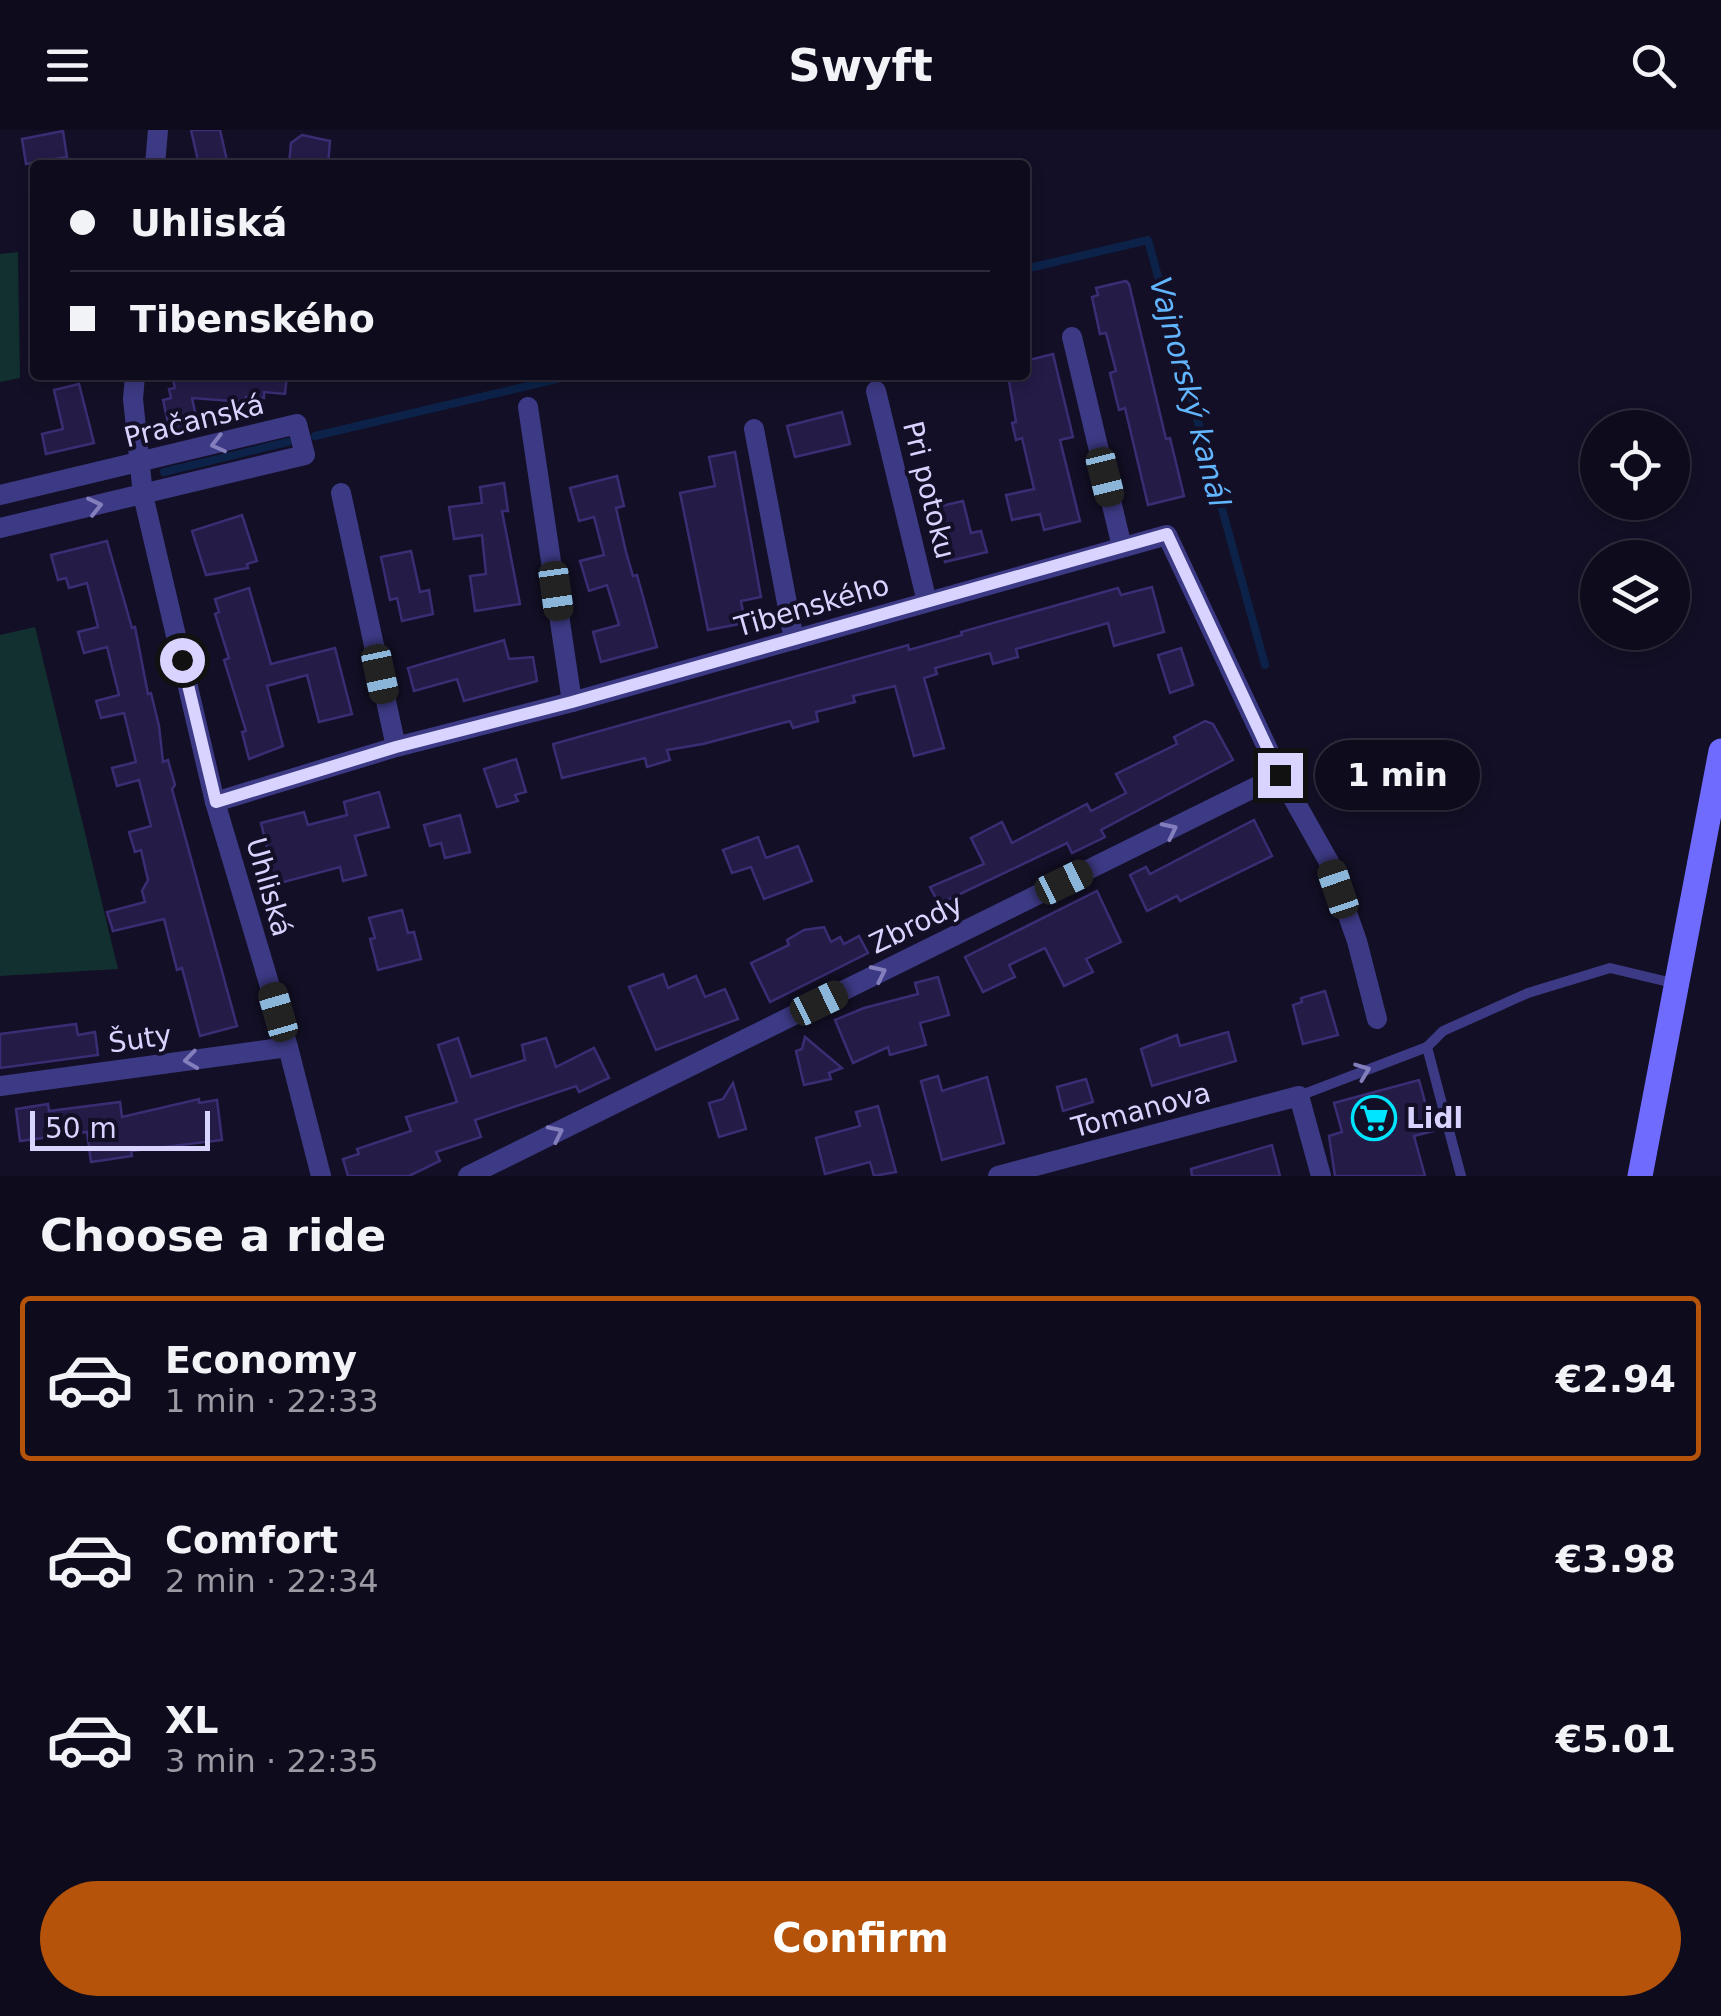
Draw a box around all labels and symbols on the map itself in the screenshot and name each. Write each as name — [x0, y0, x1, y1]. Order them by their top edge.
water label: Vajnorský kanál — [1142, 273, 1238, 512]
street label: Pračanská — [121, 388, 267, 454]
street label: Pri potoku — [896, 418, 962, 562]
one-way arrow — [210, 432, 227, 453]
car — [1083, 444, 1127, 510]
one-way arrow — [86, 497, 103, 518]
car — [537, 559, 575, 623]
street label: Tibenského — [730, 568, 893, 644]
route start — [160, 638, 205, 683]
car — [359, 642, 401, 706]
callout: 1 min — [1315, 740, 1480, 810]
route end — [1258, 753, 1303, 798]
one-way arrow — [1160, 822, 1178, 842]
street label: Uhliská — [239, 834, 299, 940]
car — [1030, 855, 1098, 909]
car — [1314, 856, 1362, 922]
street label: Zbrody — [864, 887, 968, 961]
one-way arrow — [868, 966, 886, 986]
car — [785, 976, 853, 1030]
car — [255, 979, 301, 1045]
street label: Šuty — [106, 1017, 174, 1060]
one-way arrow — [183, 1049, 199, 1070]
one-way arrow — [1353, 1063, 1371, 1083]
street label: Tomanova — [1067, 1076, 1214, 1145]
supermarket icon: Lidl — [1351, 1095, 1397, 1141]
place label: Lidl — [1406, 1102, 1463, 1135]
scale bar — [30, 1106, 210, 1150]
one-way arrow — [545, 1126, 563, 1145]

